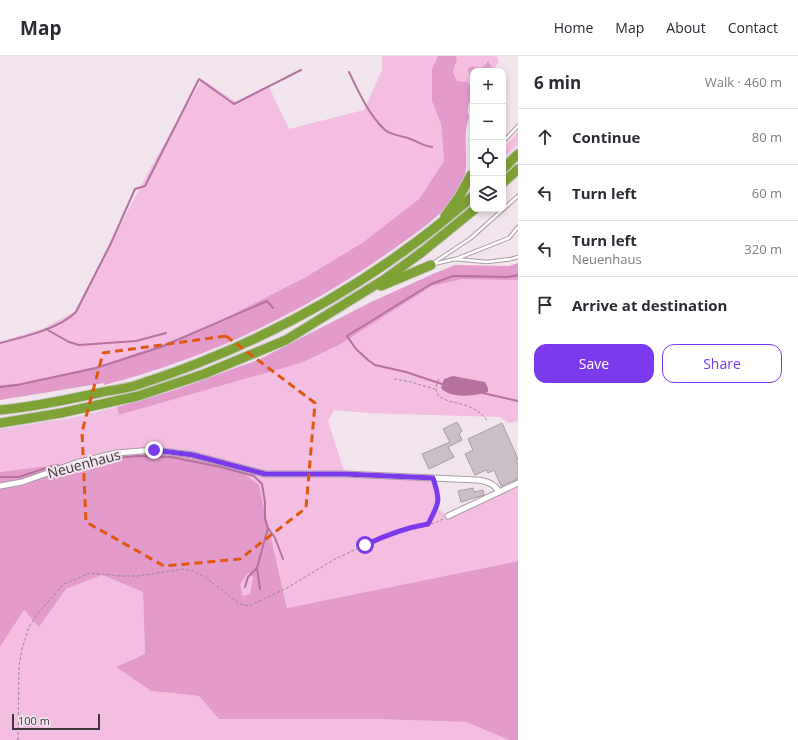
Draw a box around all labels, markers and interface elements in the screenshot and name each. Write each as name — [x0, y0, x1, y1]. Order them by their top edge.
text: Map — [20, 15, 61, 41]
text: Home — [554, 18, 593, 37]
text: Map — [615, 18, 644, 37]
text: About — [666, 18, 706, 37]
text: Contact — [728, 18, 778, 37]
map controls — [470, 68, 506, 212]
button: + — [470, 68, 506, 104]
text: 6 min — [534, 71, 581, 94]
text: Walk · 460 m — [705, 73, 782, 91]
button: − — [470, 104, 506, 140]
icon: ahead — [534, 126, 556, 148]
text: Continue — [572, 127, 640, 147]
text: 80 m — [752, 128, 782, 146]
button: locate — [470, 140, 506, 176]
button: layers — [470, 176, 506, 212]
icon: left — [534, 182, 556, 204]
text: Turn left — [572, 183, 637, 203]
text: 60 m — [752, 184, 782, 202]
text: Turn left — [572, 230, 637, 250]
icon: left — [534, 238, 556, 260]
text: 320 m — [744, 240, 782, 258]
text: Neuenhaus — [572, 250, 642, 268]
icon: arrive — [534, 294, 556, 316]
text: Arrive at destination — [572, 295, 727, 315]
button: Save — [534, 344, 654, 383]
button: Share — [662, 344, 782, 383]
route end — [145, 441, 163, 459]
street label: Neuenhaus — [45, 445, 123, 482]
route start — [356, 536, 374, 554]
scale bar — [12, 712, 100, 731]
text: 100 m — [18, 713, 50, 728]

